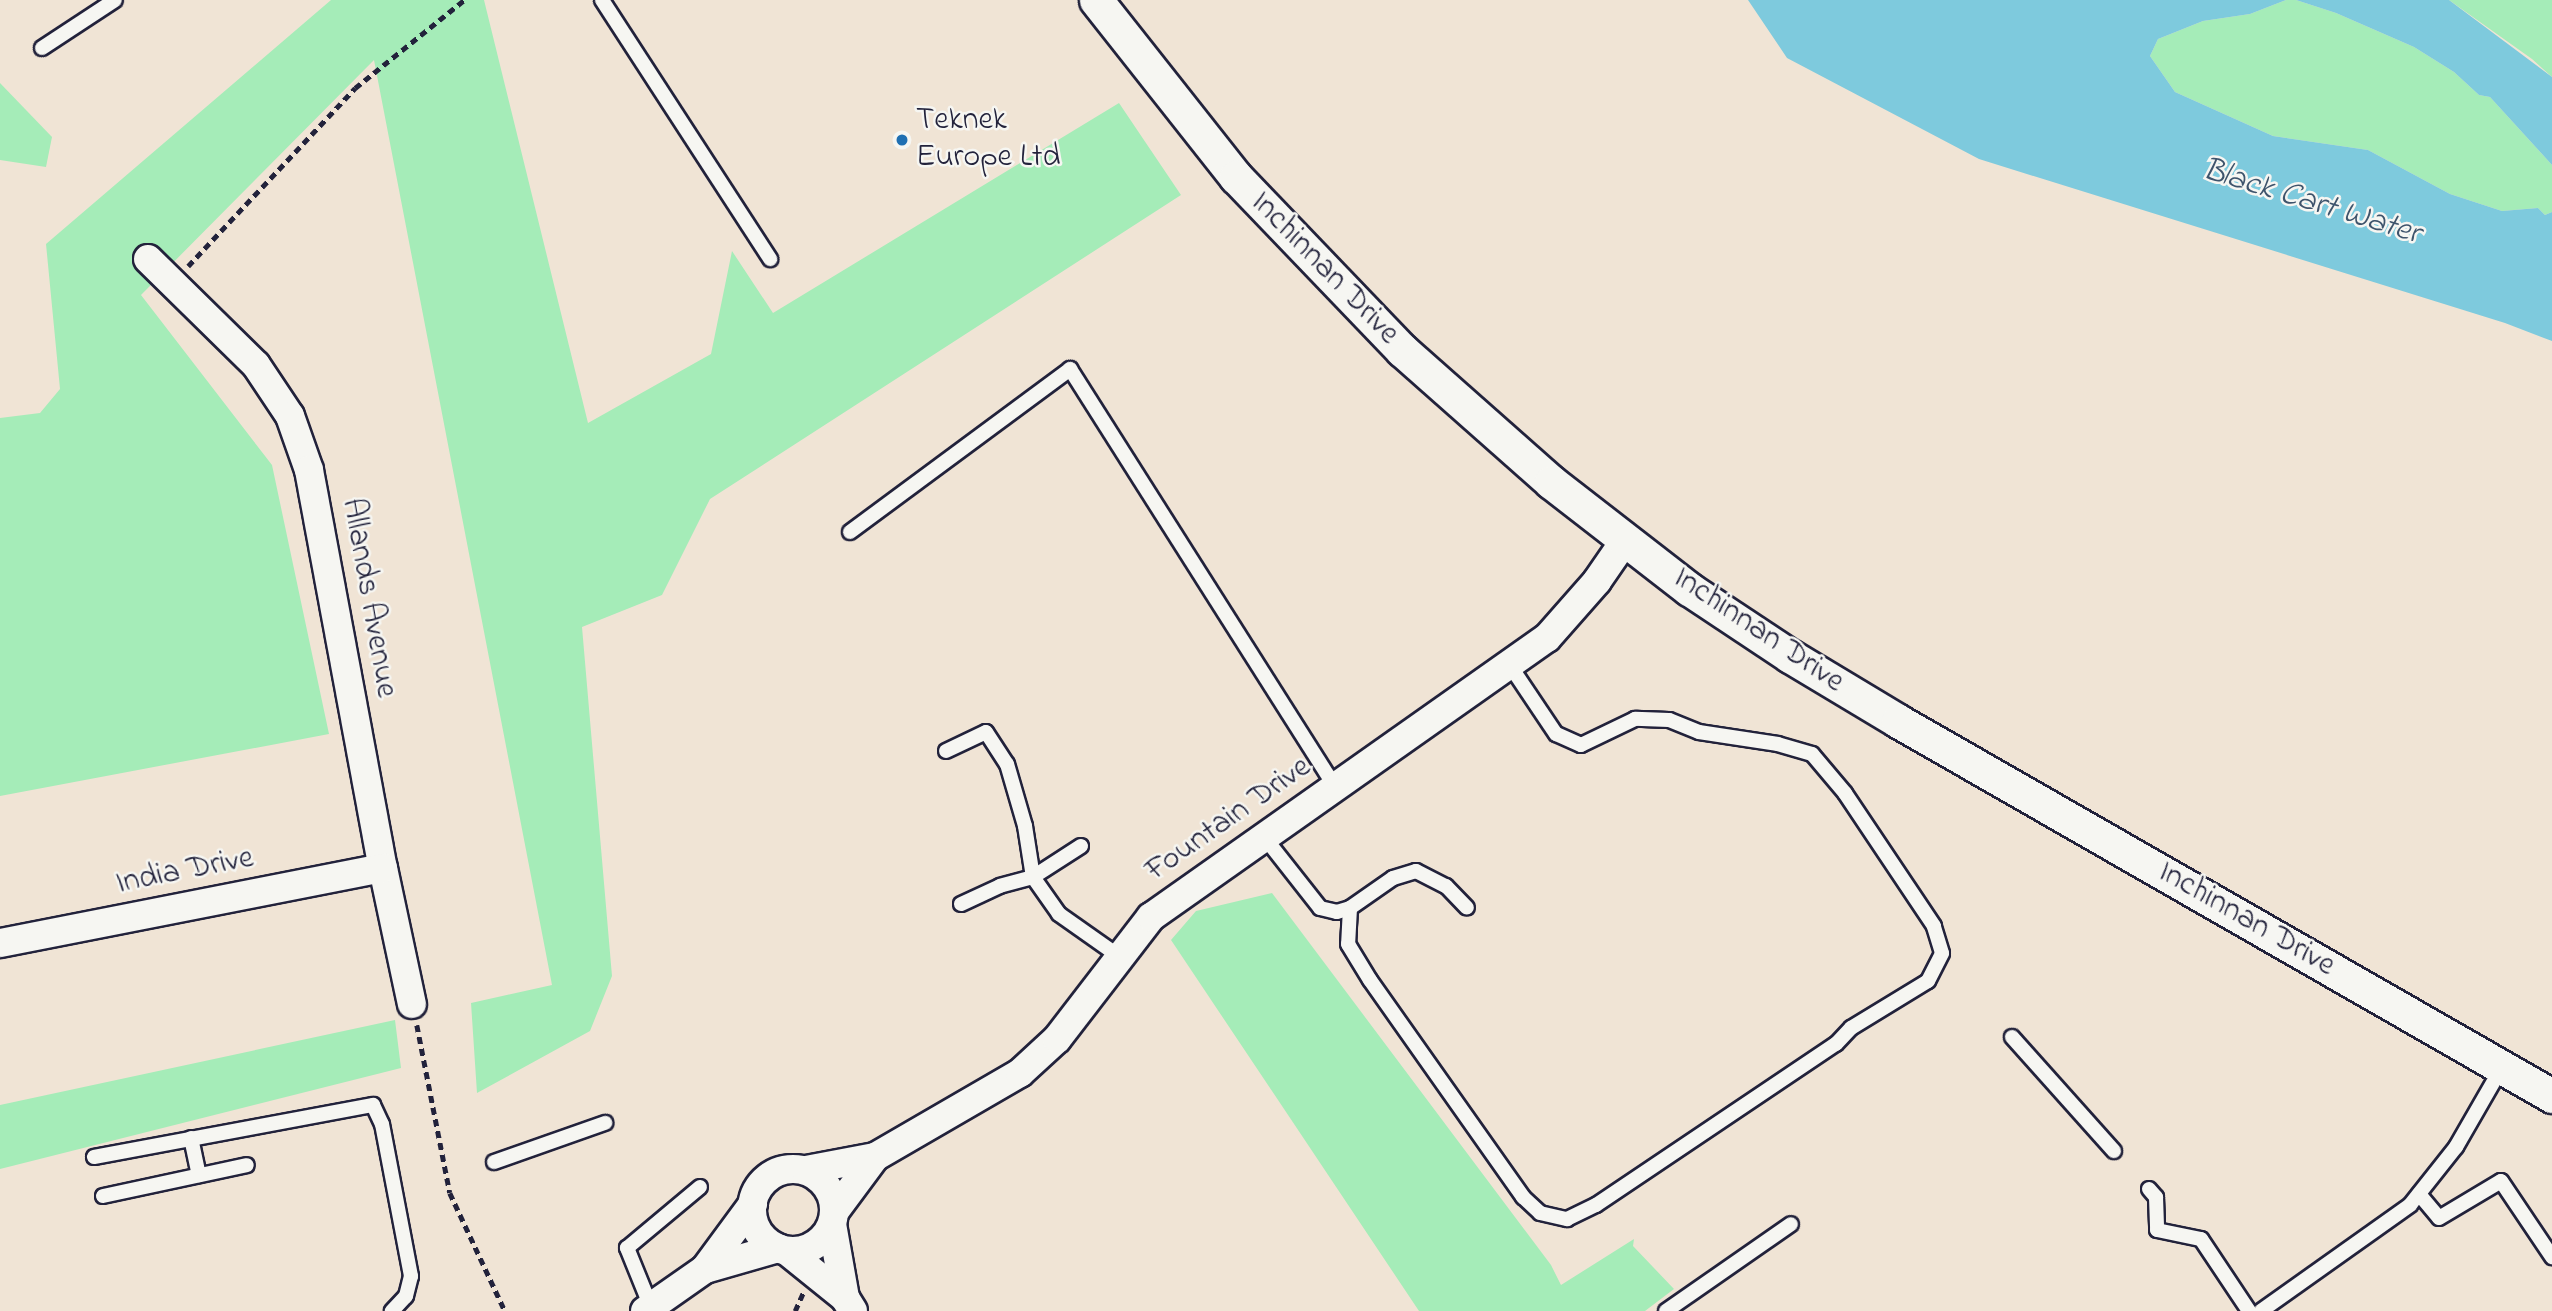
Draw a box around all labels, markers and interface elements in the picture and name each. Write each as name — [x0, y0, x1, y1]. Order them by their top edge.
place label: Teknek Europe Ltd — [916, 103, 1060, 178]
marker: Teknek Europe Ltd — [894, 132, 910, 148]
water label: Black Cart Water — [2197, 151, 2425, 255]
street label: Inchinnan Drive — [1241, 184, 1407, 354]
street label: Allands Avenue — [332, 495, 404, 701]
street label: Inchinnan Drive — [1665, 560, 1851, 702]
street label: Fountain Drive — [1139, 749, 1319, 891]
street label: India Drive — [113, 840, 257, 904]
street label: Inchinnan Drive — [2151, 854, 2341, 986]

